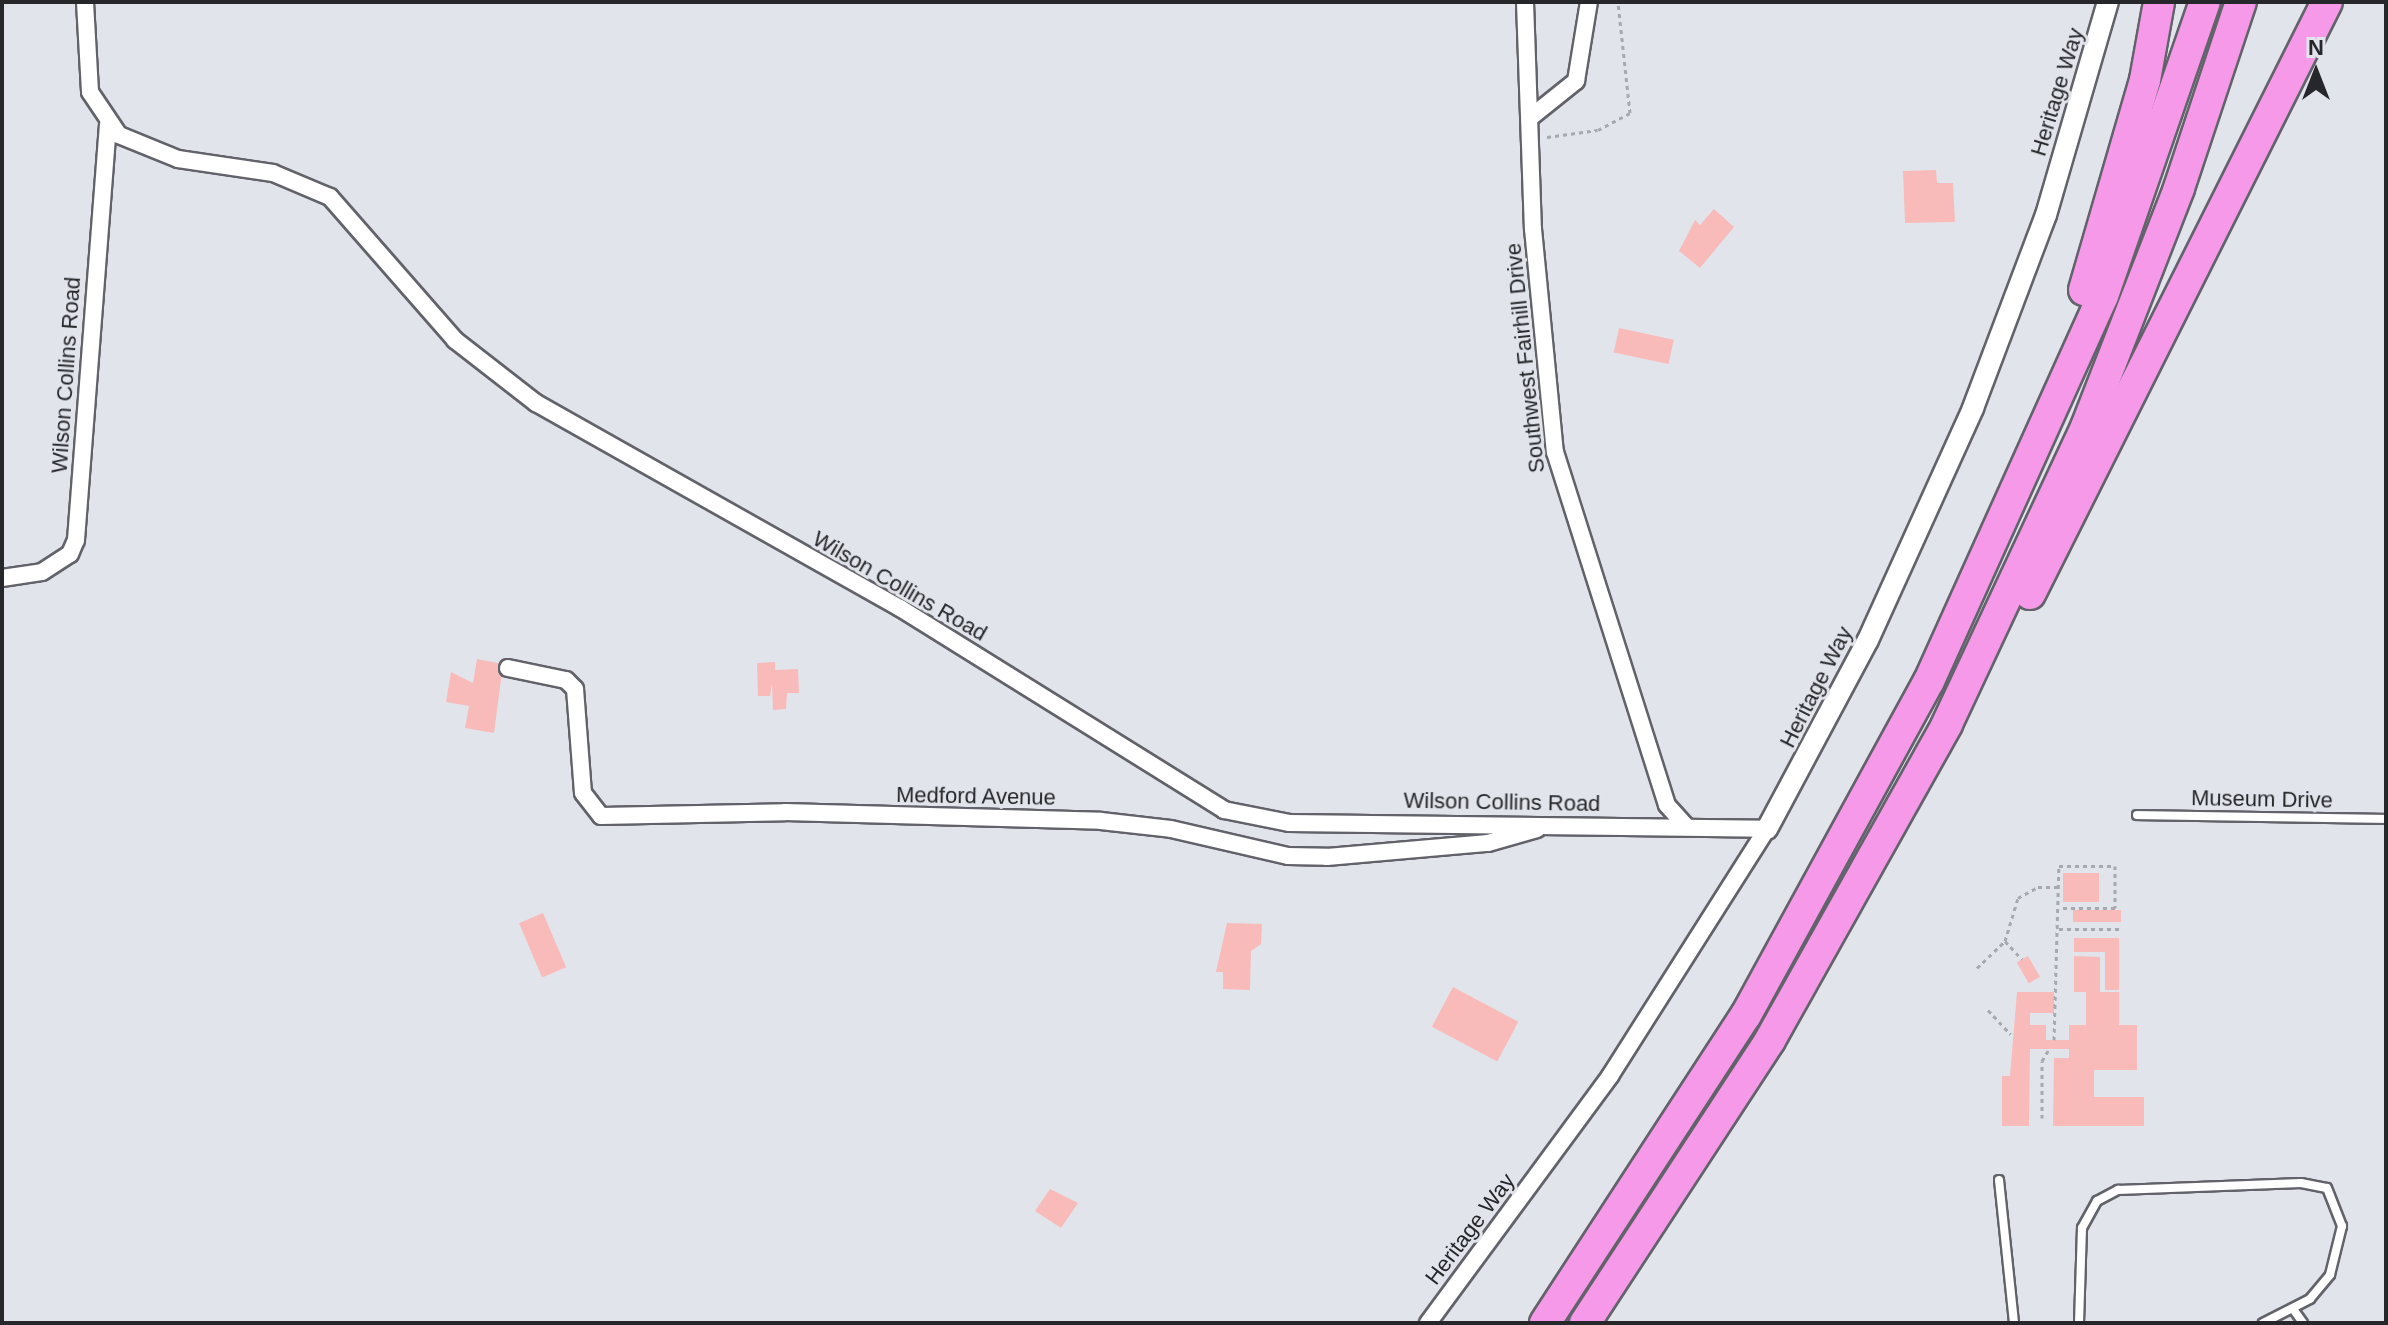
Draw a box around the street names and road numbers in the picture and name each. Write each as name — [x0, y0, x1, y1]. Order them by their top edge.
street label: Heritage Way — [2025, 25, 2089, 159]
street label: Southwest Fairhill Drive — [1500, 242, 1550, 474]
street label: Wilson Collins Road — [46, 276, 86, 474]
street label: Wilson Collins Road — [808, 525, 992, 647]
street label: Heritage Way — [1774, 622, 1858, 752]
street label: Medford Avenue — [895, 781, 1057, 811]
street label: Museum Drive — [2191, 785, 2333, 813]
street label: Wilson Collins Road — [1403, 787, 1601, 817]
street label: Heritage Way — [1420, 1168, 1520, 1290]

